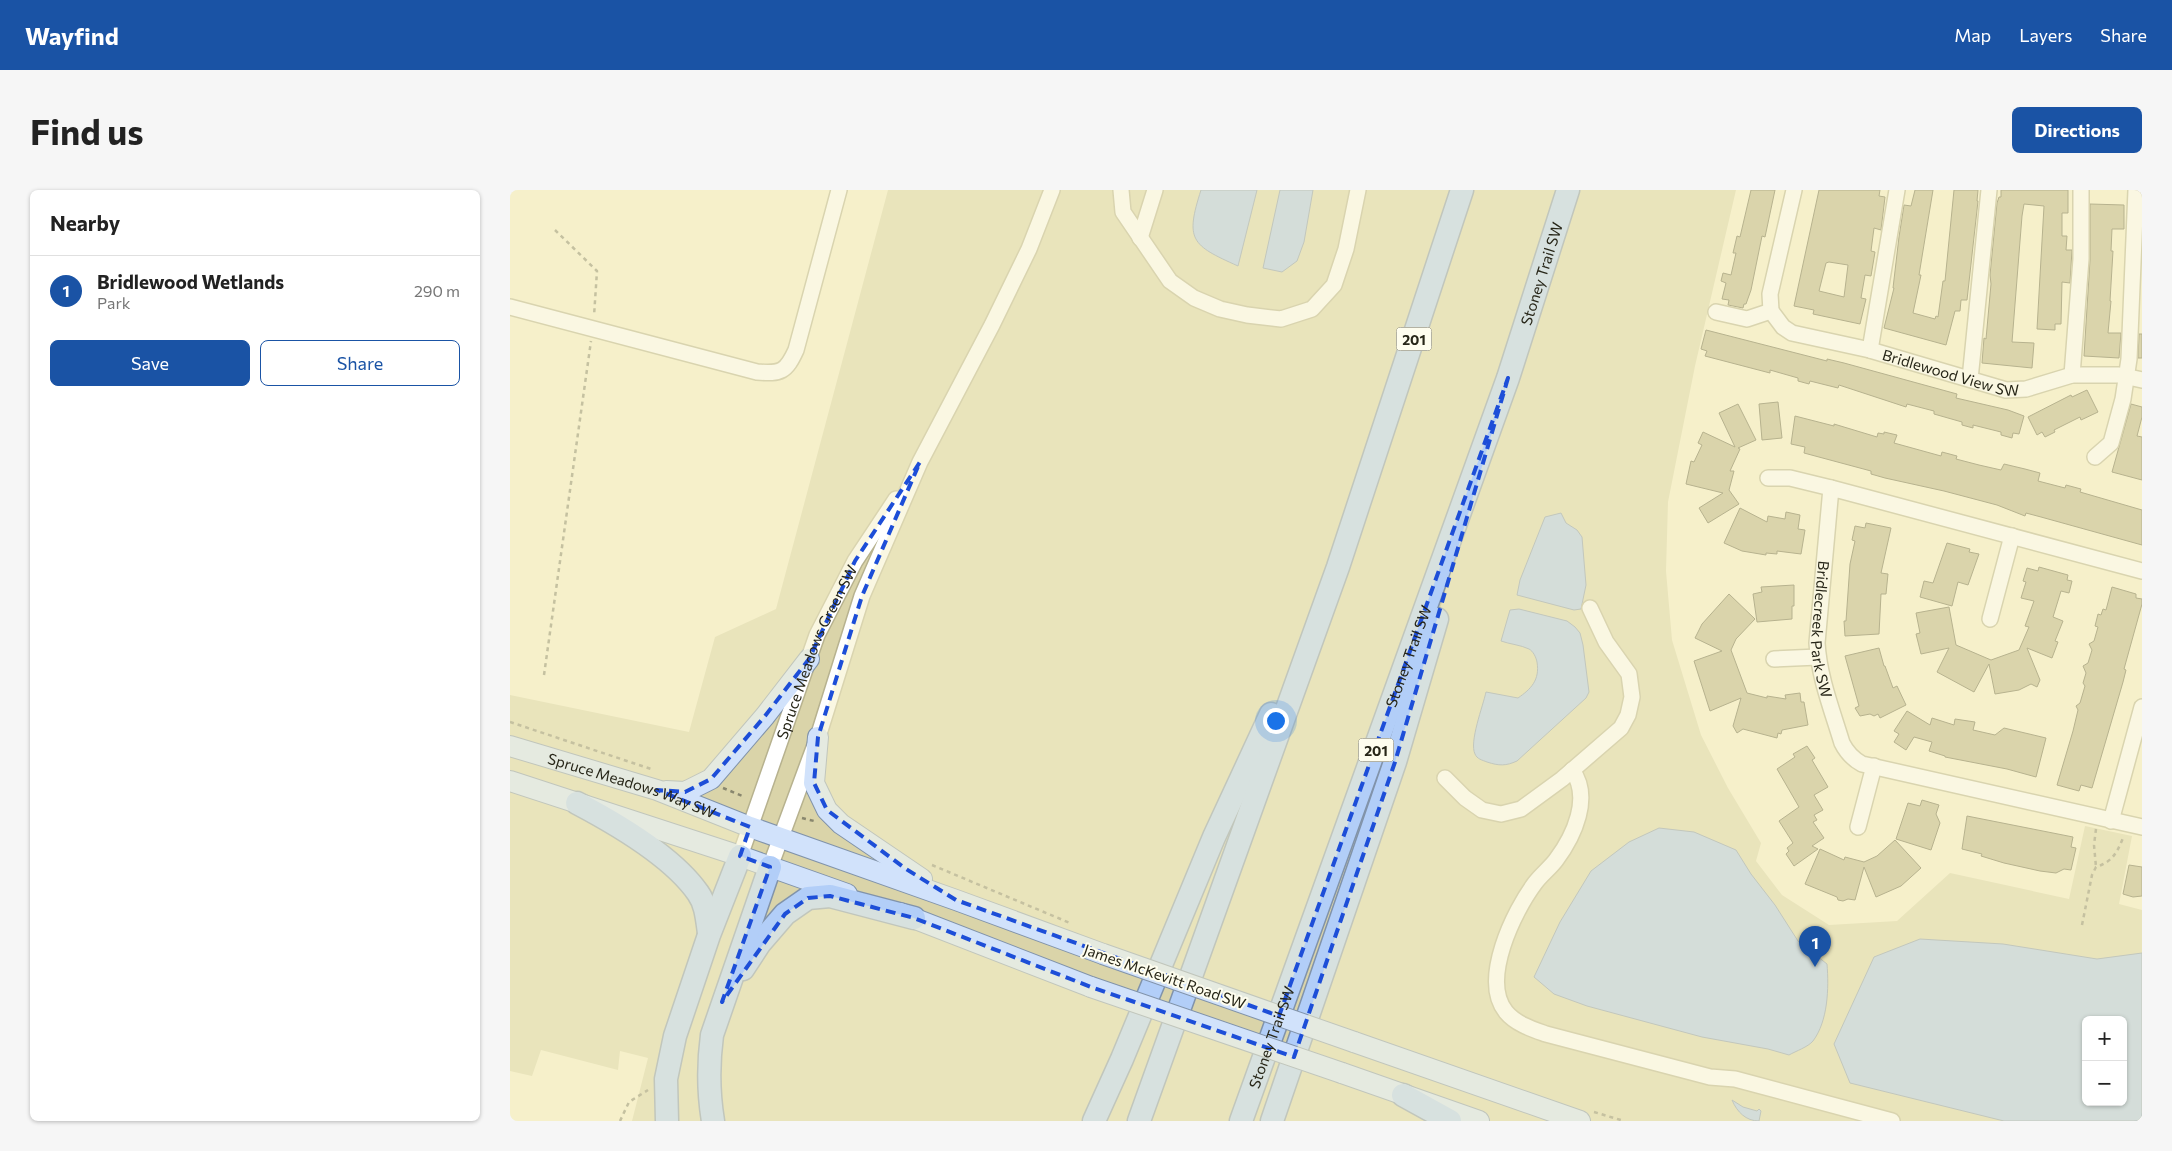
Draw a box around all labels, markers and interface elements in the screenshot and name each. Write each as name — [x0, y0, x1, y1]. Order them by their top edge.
text: Wayfind — [25, 21, 119, 50]
text: Map — [1954, 24, 1991, 46]
text: Layers — [2019, 24, 2072, 46]
text: Share — [2100, 24, 2147, 46]
button: Directions — [2012, 107, 2142, 153]
text: Find us — [30, 109, 144, 152]
text: Nearby — [50, 210, 120, 235]
street label: Stoney Trail SW — [1516, 220, 1566, 327]
text: Bridlewood Wetlands — [97, 270, 284, 293]
text: 1 — [62, 281, 70, 300]
text: 290 m — [414, 281, 460, 300]
text: Park — [97, 293, 130, 312]
road number: 201 — [1396, 328, 1432, 350]
button: Save — [50, 340, 250, 386]
button: Share — [260, 340, 460, 386]
street label: Bridlewood View SW — [1880, 345, 2020, 399]
street label: Bridlecreek Park SW — [1808, 560, 1836, 700]
street label: Spruce Meadows Green SW — [772, 562, 860, 742]
street label: Stoney Trail SW — [1381, 603, 1435, 710]
your location — [1263, 708, 1289, 734]
road number: 201 — [1358, 738, 1394, 762]
street label: Spruce Meadows Way SW — [546, 749, 719, 822]
pin: 1 — [1799, 926, 1831, 967]
street label: James McKevitt Road SW — [1082, 940, 1248, 1012]
street label: Stoney Trail SW — [1245, 984, 1298, 1091]
map controls — [2082, 1016, 2127, 1106]
button: + — [2082, 1016, 2127, 1061]
button: − — [2082, 1061, 2127, 1106]

